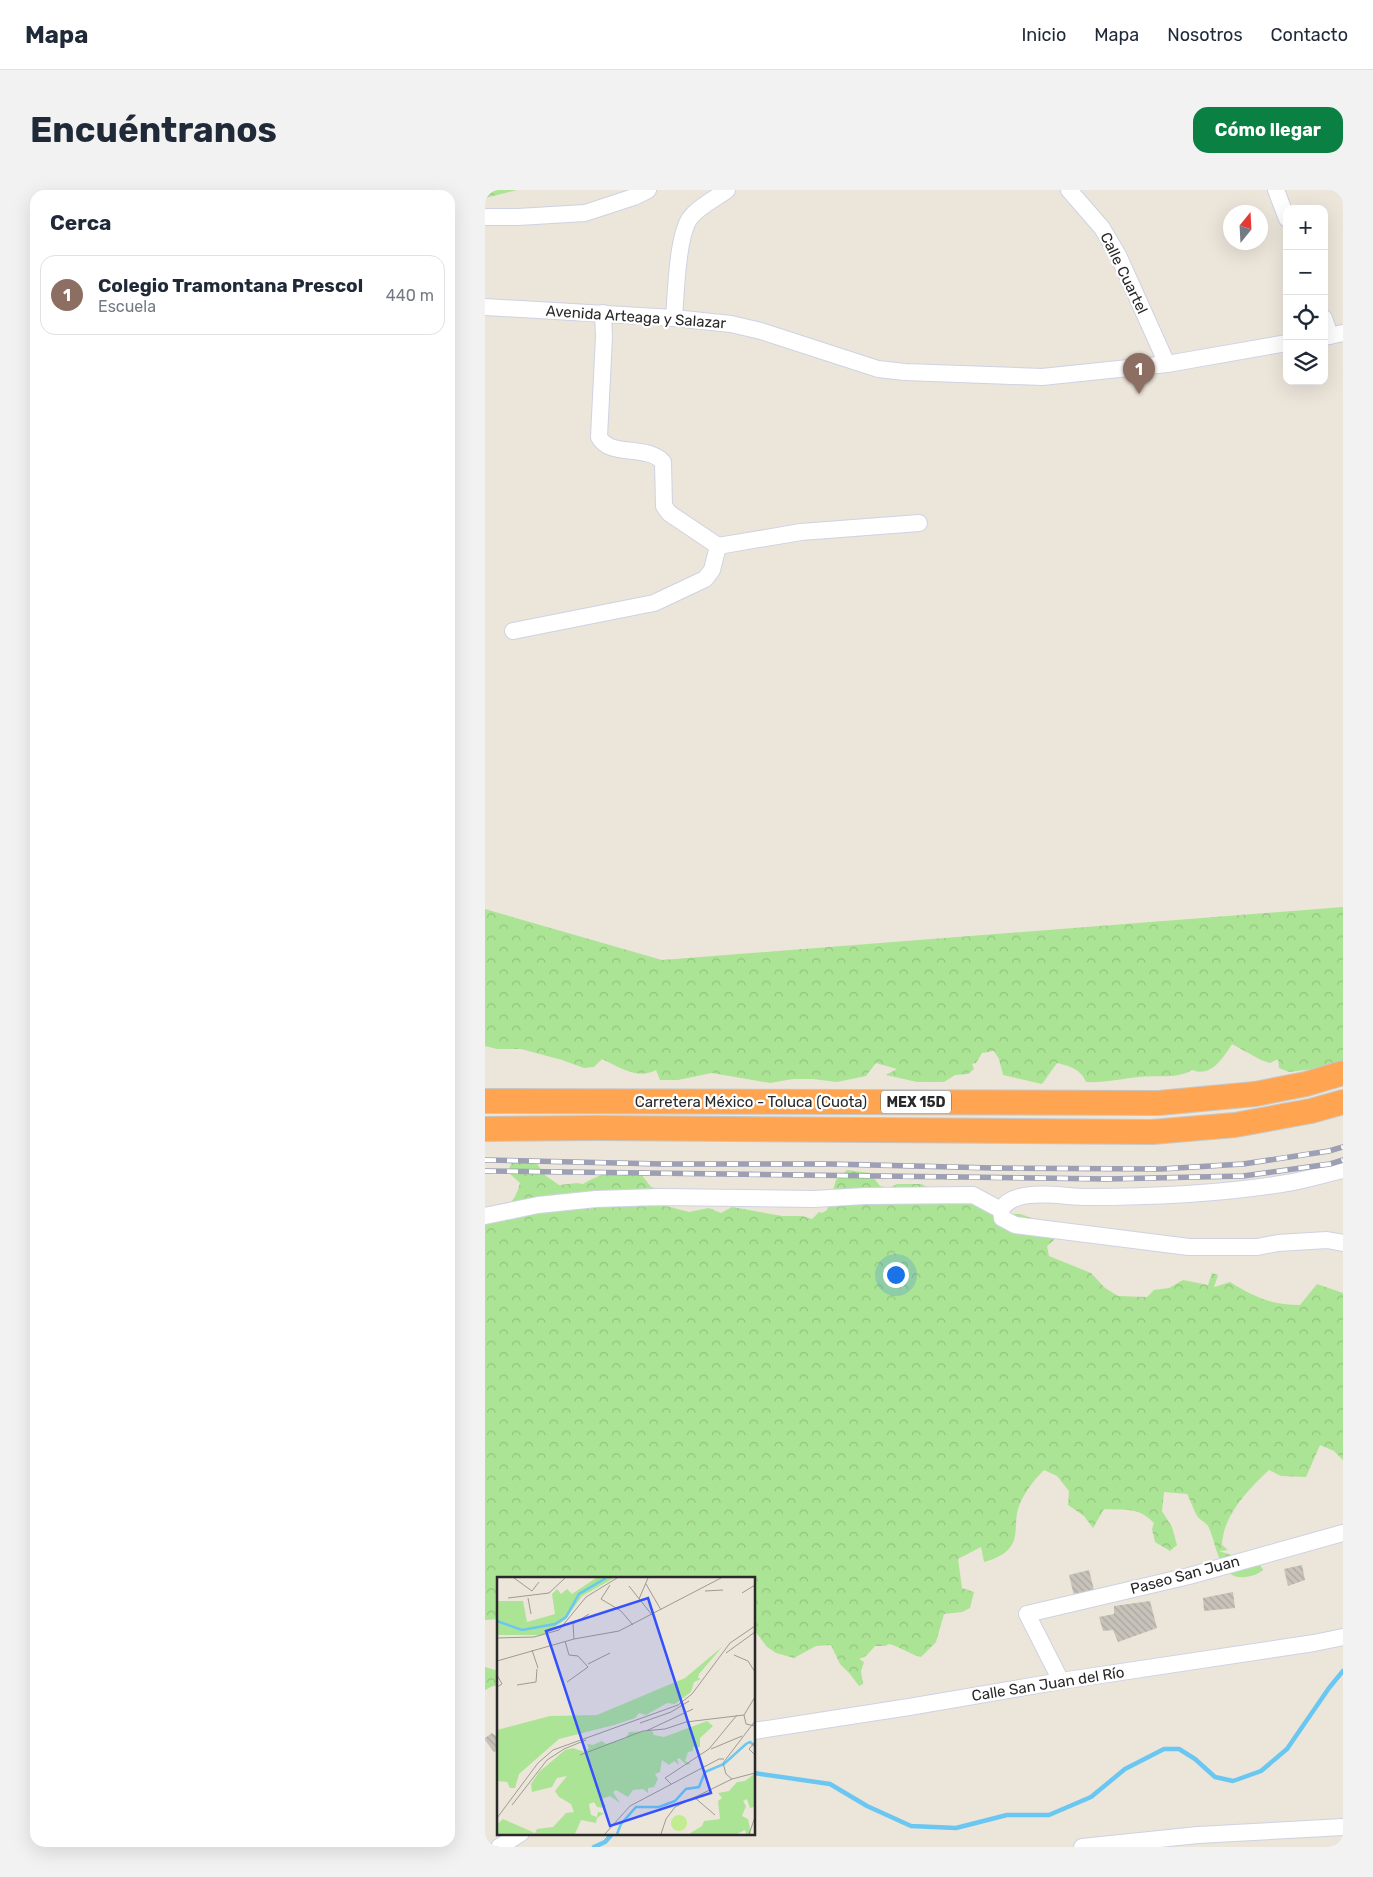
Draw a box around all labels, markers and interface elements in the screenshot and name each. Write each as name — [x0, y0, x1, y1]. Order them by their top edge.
text: Mapa — [25, 21, 88, 49]
text: Inicio — [1021, 24, 1066, 46]
text: Mapa — [1094, 24, 1139, 46]
text: Nosotros — [1167, 24, 1243, 46]
text: Contacto — [1271, 24, 1348, 46]
button: Cómo llegar — [1193, 107, 1343, 153]
text: Encuéntranos — [30, 109, 277, 151]
north arrow — [1223, 205, 1268, 250]
map controls — [1283, 205, 1328, 385]
button: + — [1283, 205, 1328, 250]
text: Cerca — [50, 210, 111, 235]
street label: Calle Cuartel — [1097, 229, 1151, 317]
button: − — [1283, 250, 1328, 295]
text: Colegio Tramontana Prescol — [98, 274, 363, 297]
text: 1 — [63, 286, 71, 305]
text: 440 m — [386, 286, 434, 305]
button: locate — [1283, 295, 1328, 340]
text: Escuela — [98, 297, 156, 316]
street label: Avenida Arteaga y Salazar — [545, 302, 727, 332]
button: layers — [1283, 340, 1328, 385]
pin: 1 — [1123, 353, 1155, 394]
road number: MEX 15D — [881, 1090, 951, 1114]
street label: Carretera México - Toluca (Cuota) — [635, 1093, 867, 1111]
your location — [883, 1262, 909, 1288]
street label: Paseo San Juan — [1128, 1552, 1242, 1598]
inset map — [497, 1577, 755, 1834]
street label: Calle San Juan del Río — [970, 1663, 1126, 1705]

